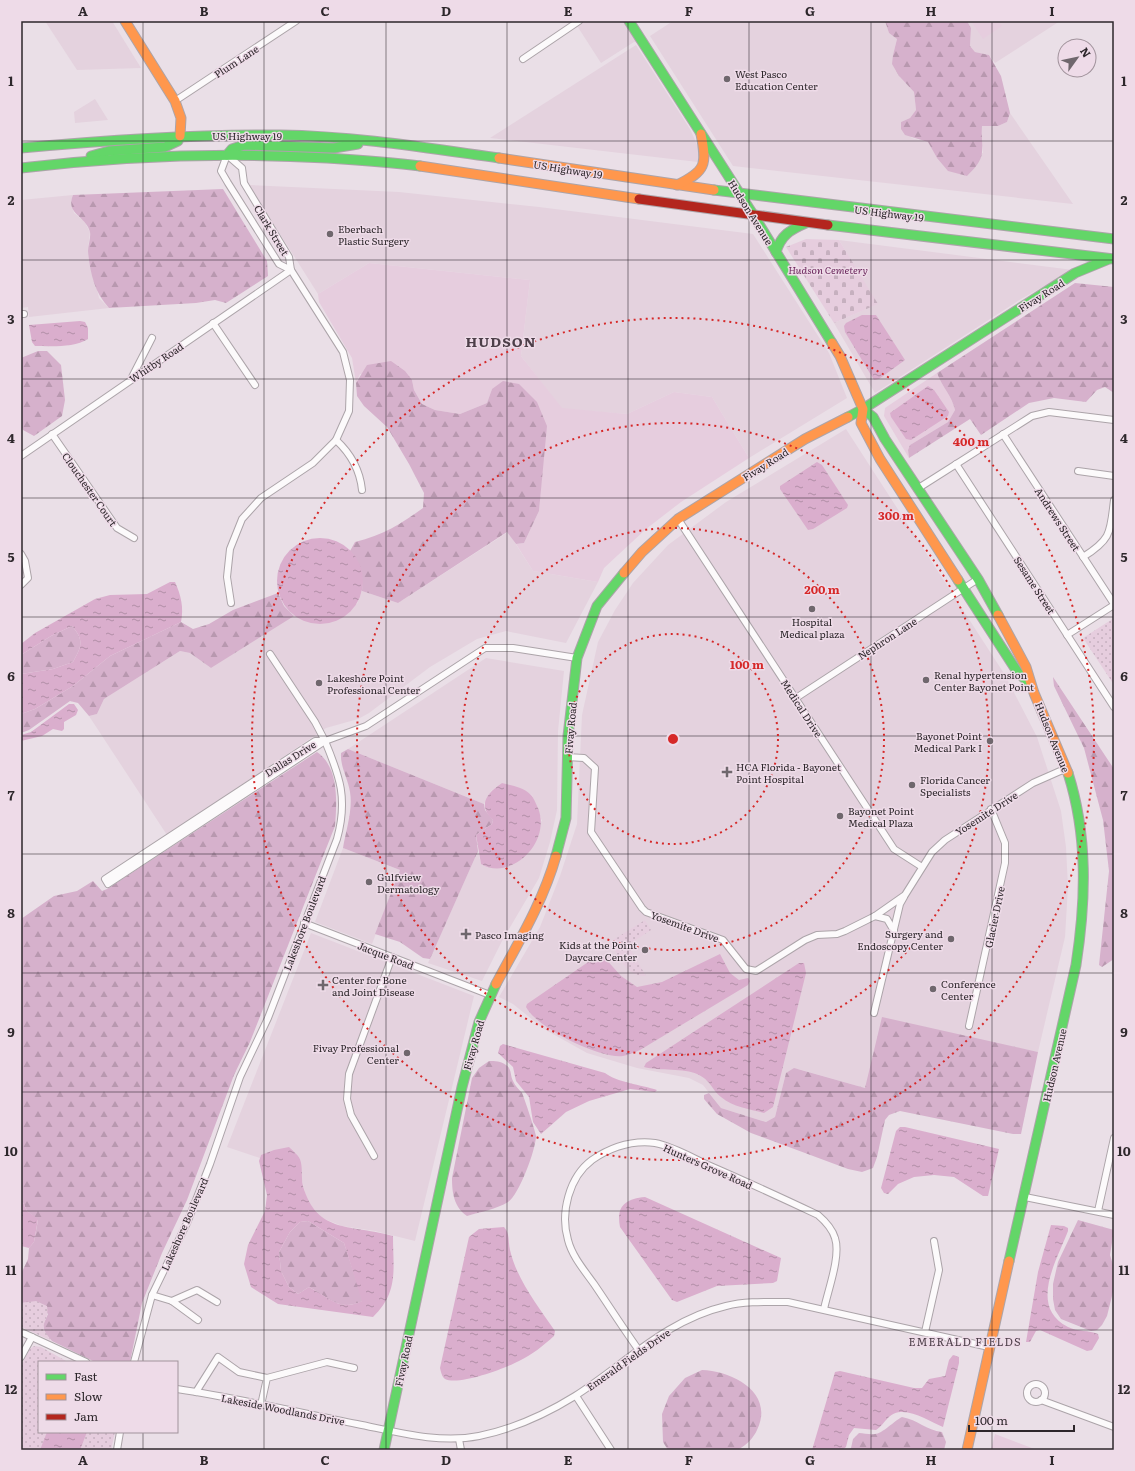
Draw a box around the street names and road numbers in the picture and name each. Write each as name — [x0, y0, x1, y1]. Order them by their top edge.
street label: Plum Lane — [211, 41, 261, 81]
street label: US Highway 19 — [212, 128, 282, 143]
street label: US Highway 19 — [532, 156, 604, 182]
street label: Hudson Avenue — [725, 176, 777, 248]
street label: US Highway 19 — [853, 201, 925, 225]
street label: Clark Street — [251, 202, 293, 258]
street label: Fivay Road — [1015, 275, 1067, 315]
street label: Whitby Road — [126, 338, 186, 386]
street label: Fivay Road — [739, 444, 791, 484]
street label: Clouchester Court — [59, 449, 121, 529]
street label: Andrews Street — [1032, 484, 1084, 554]
street label: Sesame Street — [1011, 553, 1059, 617]
street label: Nephron Lane — [854, 613, 920, 663]
street label: Medical Drive — [778, 676, 826, 740]
street label: Hudson Avenue — [1032, 700, 1074, 774]
street label: Fivay Road — [560, 702, 580, 754]
street label: Dallas Drive — [262, 736, 318, 780]
street label: Yosemite Drive — [952, 787, 1020, 839]
street label: Lakeshore Boulevard — [279, 873, 329, 973]
street label: Glacier Drive — [980, 885, 1008, 949]
street label: Yosemite Drive — [649, 907, 721, 945]
street label: Jacque Road — [356, 937, 416, 973]
street label: Fivay Road — [459, 1018, 487, 1072]
street label: Hudson Avenue — [1038, 1027, 1070, 1103]
street label: Hunters Grove Road — [661, 1140, 755, 1192]
street label: Lakeshore Boulevard — [157, 1175, 211, 1273]
street label: Emerald Fields Drive — [583, 1324, 673, 1394]
street label: Fivay Road — [390, 1334, 416, 1388]
street label: Lakeside Woodlands Drive — [220, 1390, 346, 1428]

